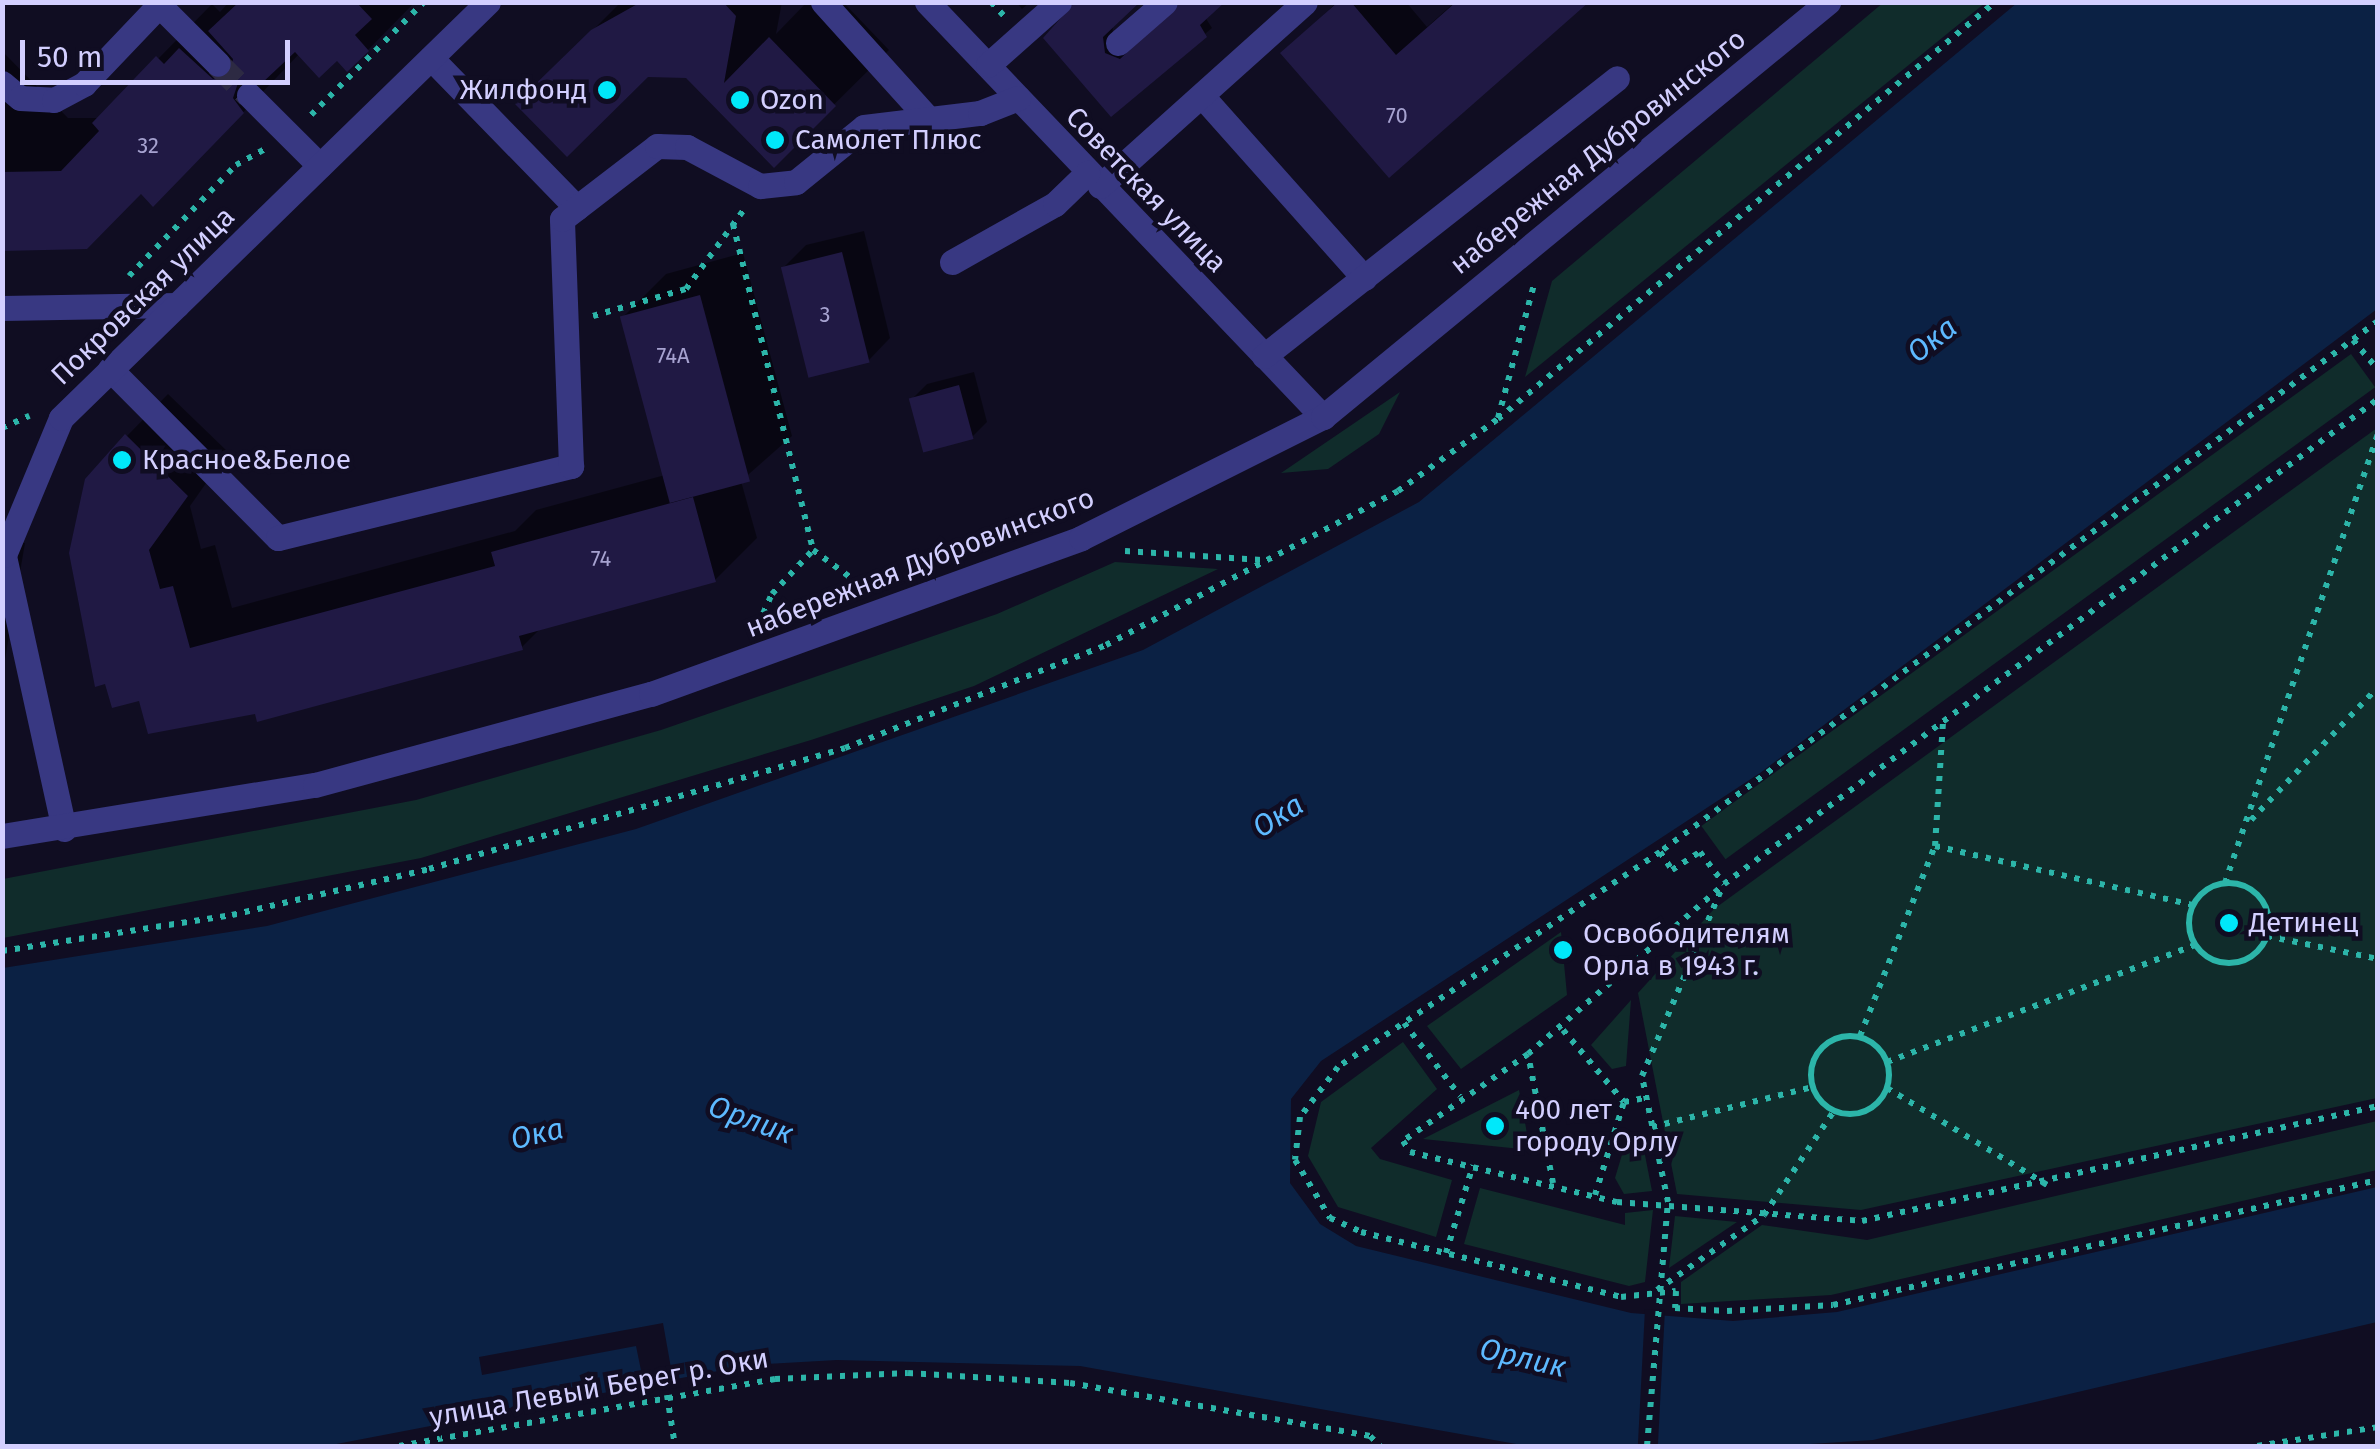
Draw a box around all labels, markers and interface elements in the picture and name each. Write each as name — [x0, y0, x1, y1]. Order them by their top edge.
scale bar — [25, 20, 295, 82]
street label: набережная Дубровинского — [1443, 22, 1753, 282]
text: 50 m — [37, 39, 102, 75]
place label: Жилфонд — [460, 73, 587, 107]
marker: Жилфонд — [596, 79, 618, 101]
place label: Ozon — [760, 83, 824, 117]
marker: Ozon — [729, 89, 751, 111]
street label: Советская улица — [1058, 100, 1234, 280]
house number: 70 — [1386, 103, 1408, 129]
place label: Самолет Плюс — [795, 123, 982, 157]
marker: Самолет Плюс — [764, 129, 786, 151]
house number: 32 — [137, 133, 159, 159]
street label: Покровская улица — [44, 200, 242, 392]
house number: 3 — [820, 302, 830, 328]
water label: Ока — [1900, 309, 1964, 371]
house number: 74А — [656, 343, 690, 369]
place label: Красное&Белое — [142, 443, 351, 477]
marker: Красное&Белое — [111, 449, 133, 471]
street label: набережная Дубровинского — [741, 481, 1099, 645]
house number: 74 — [591, 546, 611, 572]
water label: Ока — [1246, 787, 1310, 845]
place label: Детинец — [2249, 906, 2358, 940]
marker: Детинец — [2218, 912, 2240, 934]
place label: Освободителям Орла в 1943 г. — [1583, 917, 1790, 983]
marker: Освободителям Орла в 1943 г. — [1552, 939, 1574, 961]
water label: Орлик — [703, 1088, 799, 1152]
place label: 400 лет городу Орлу — [1515, 1093, 1678, 1159]
water label: Ока — [507, 1110, 567, 1158]
marker: 400 лет городу Орлу — [1484, 1115, 1506, 1137]
water label: Орлик — [1476, 1331, 1570, 1385]
street label: улица Левый Берег р. Оки — [427, 1342, 771, 1434]

